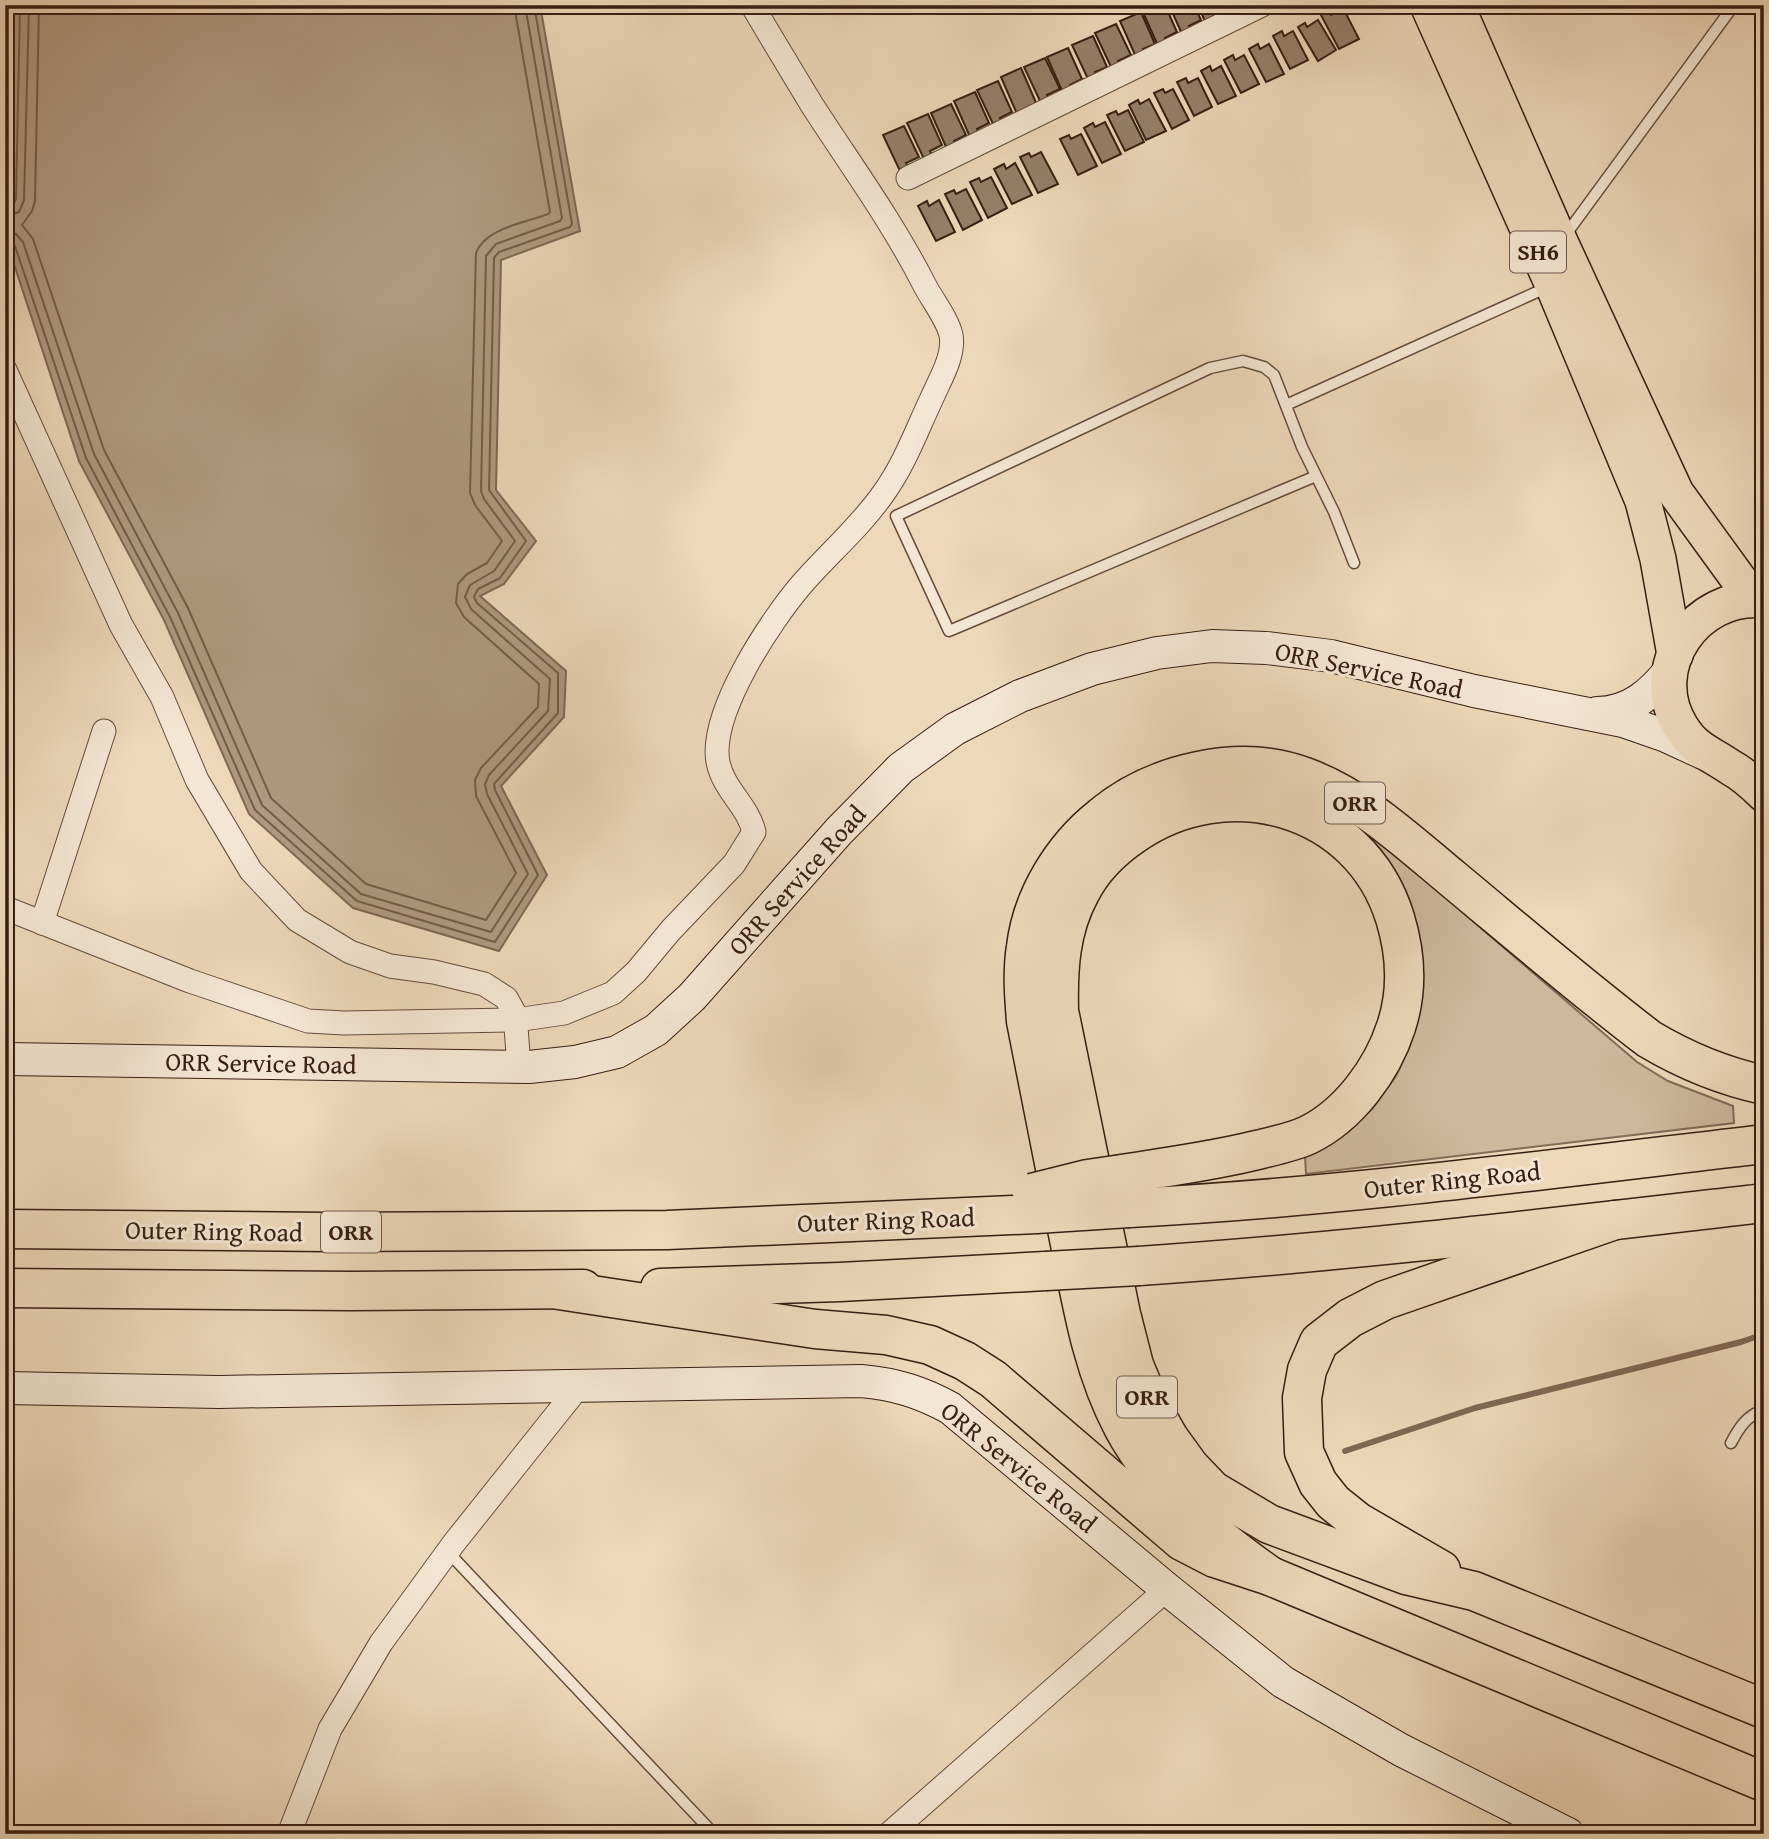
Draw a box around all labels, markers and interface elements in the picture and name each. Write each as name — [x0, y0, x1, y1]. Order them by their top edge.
road number: SH6 — [1510, 232, 1566, 272]
street label: ORR Service Road — [1272, 631, 1467, 708]
road number: ORR — [1325, 782, 1385, 824]
street label: ORR Service Road — [718, 795, 875, 964]
street label: ORR Service Road — [165, 1041, 357, 1084]
street label: Outer Ring Road — [1362, 1151, 1542, 1208]
street label: Outer Ring Road — [797, 1197, 976, 1242]
street label: Outer Ring Road — [125, 1209, 303, 1252]
road number: ORR — [321, 1212, 381, 1252]
road number: ORR — [1117, 1377, 1177, 1418]
street label: ORR Service Road — [933, 1391, 1106, 1542]

